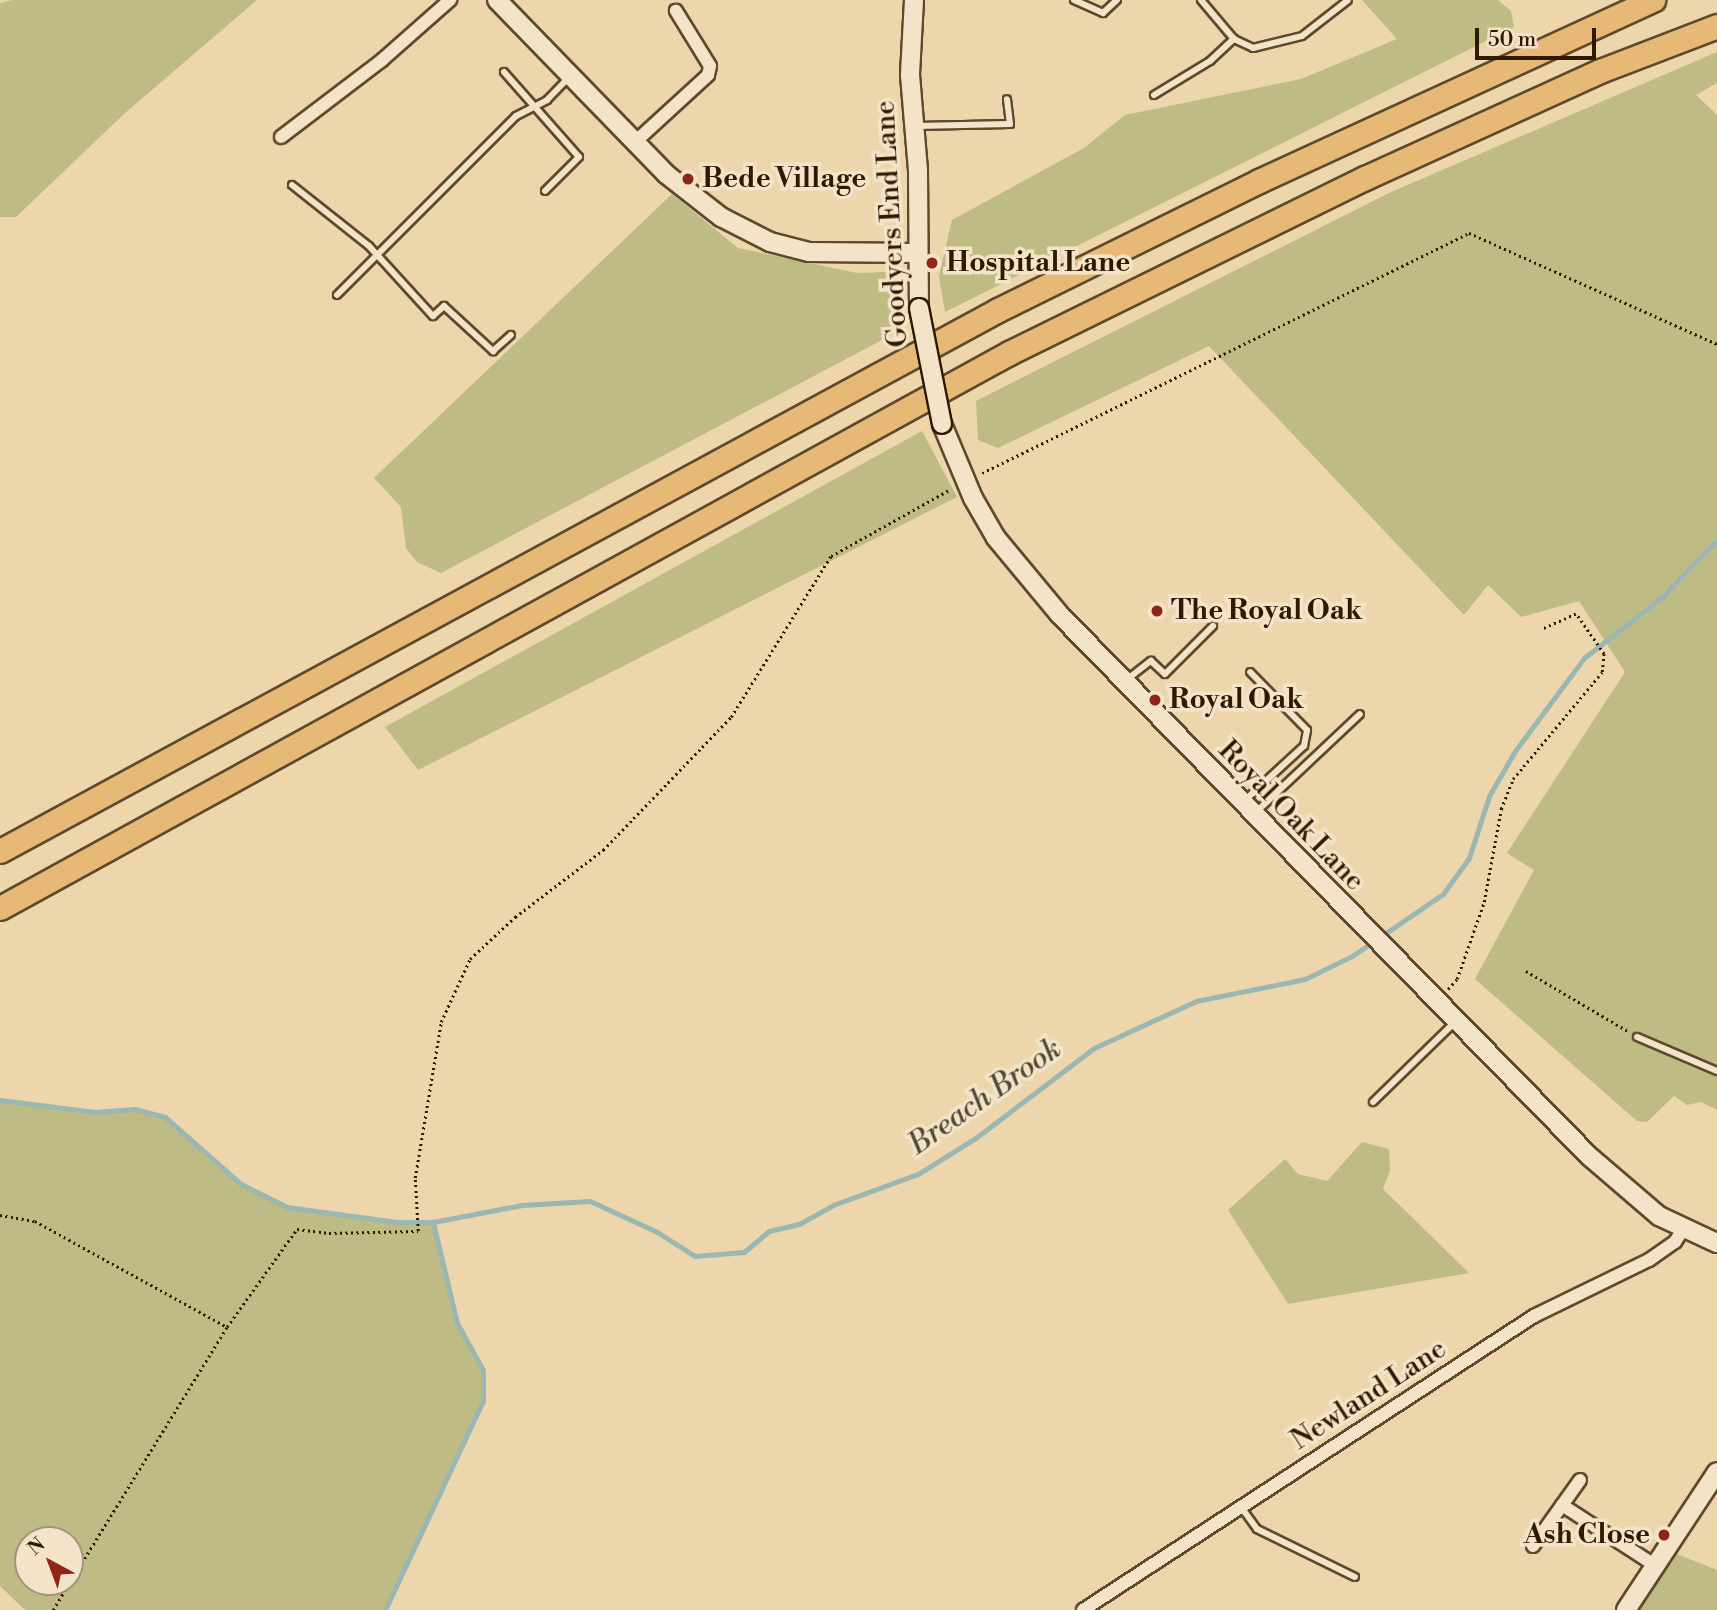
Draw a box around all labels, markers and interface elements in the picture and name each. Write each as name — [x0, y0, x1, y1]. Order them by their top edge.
scale bar — [1479, 14, 1600, 58]
text: 50 m — [1488, 27, 1536, 53]
street label: Goodyers End Lane — [869, 100, 915, 348]
place label: Bede Village — [702, 162, 866, 196]
marker: Bede Village — [680, 171, 696, 187]
place label: Hospital Lane — [946, 246, 1130, 280]
marker: Hospital Lane — [924, 255, 940, 271]
place label: The Royal Oak — [1171, 594, 1362, 628]
marker: The Royal Oak — [1149, 603, 1165, 619]
place label: Royal Oak — [1169, 683, 1304, 717]
marker: Royal Oak — [1147, 692, 1163, 708]
street label: Royal Oak Lane — [1211, 734, 1371, 898]
water label: Breach Brook — [902, 1031, 1068, 1163]
street label: Newland Lane — [1285, 1332, 1453, 1458]
place label: Ash Close — [1523, 1518, 1650, 1552]
north arrow — [14, 1526, 84, 1596]
marker: Ash Close — [1656, 1527, 1672, 1543]
text: N — [23, 1533, 50, 1561]

